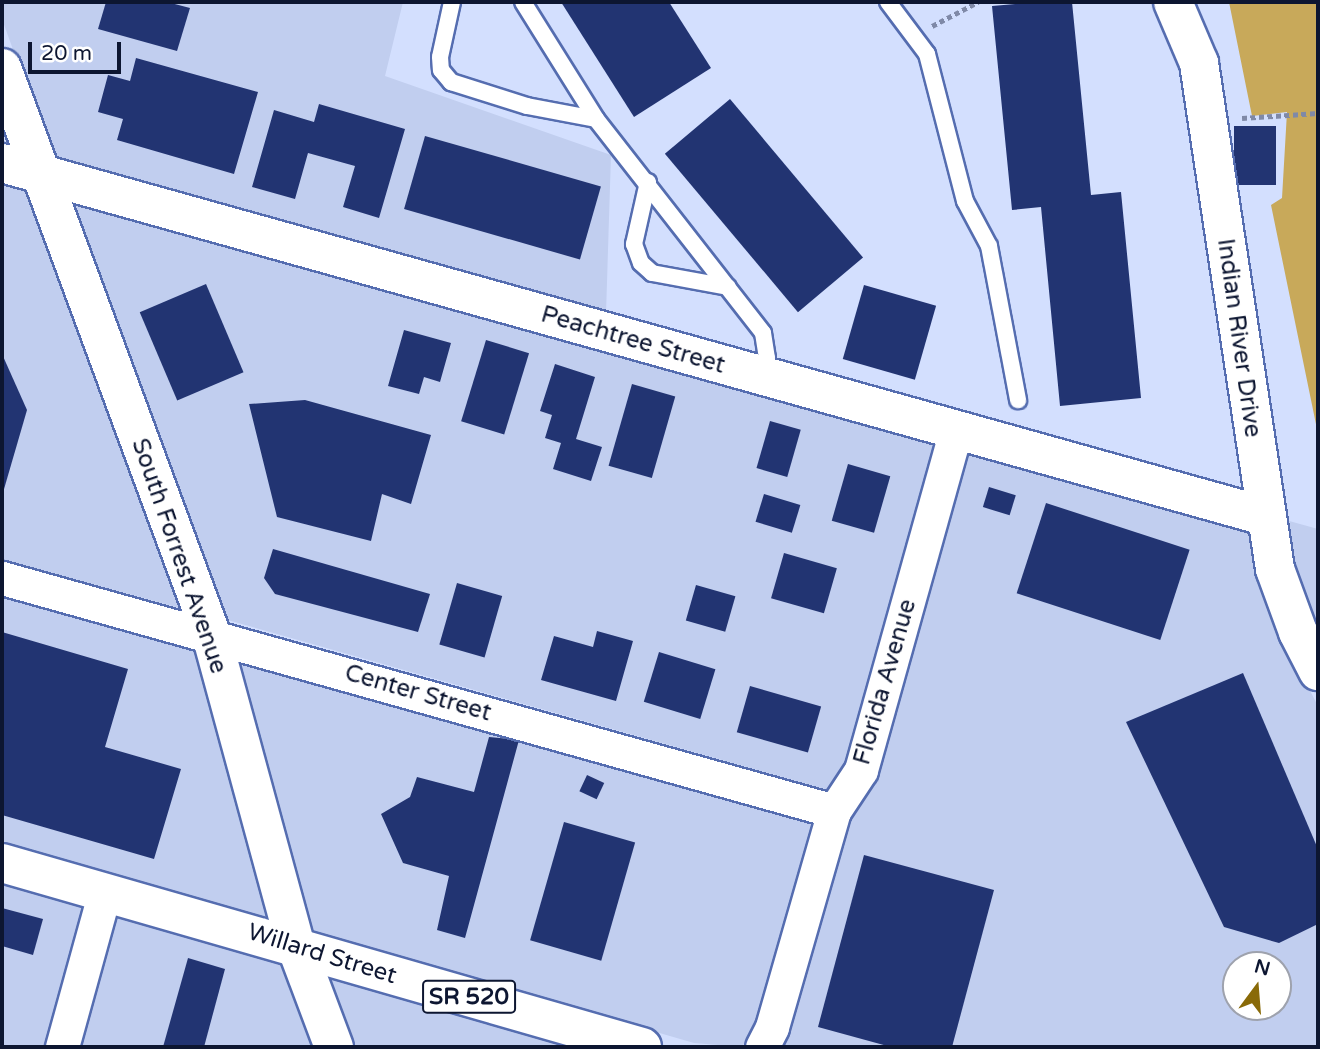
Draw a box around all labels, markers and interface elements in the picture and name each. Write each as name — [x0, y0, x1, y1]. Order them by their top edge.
scale bar — [32, 28, 124, 72]
text: 20 m — [41, 41, 92, 66]
street label: Indian River Drive — [1211, 237, 1267, 439]
street label: Peachtree Street — [538, 300, 728, 380]
street label: South Forrest Avenue — [125, 435, 233, 677]
street label: Florida Avenue — [848, 596, 922, 768]
street label: Center Street — [342, 658, 494, 728]
street label: Willard Street — [244, 918, 400, 990]
north arrow — [1222, 951, 1292, 1021]
text: N — [1252, 955, 1273, 980]
road number: SR 520 — [422, 978, 516, 1016]

